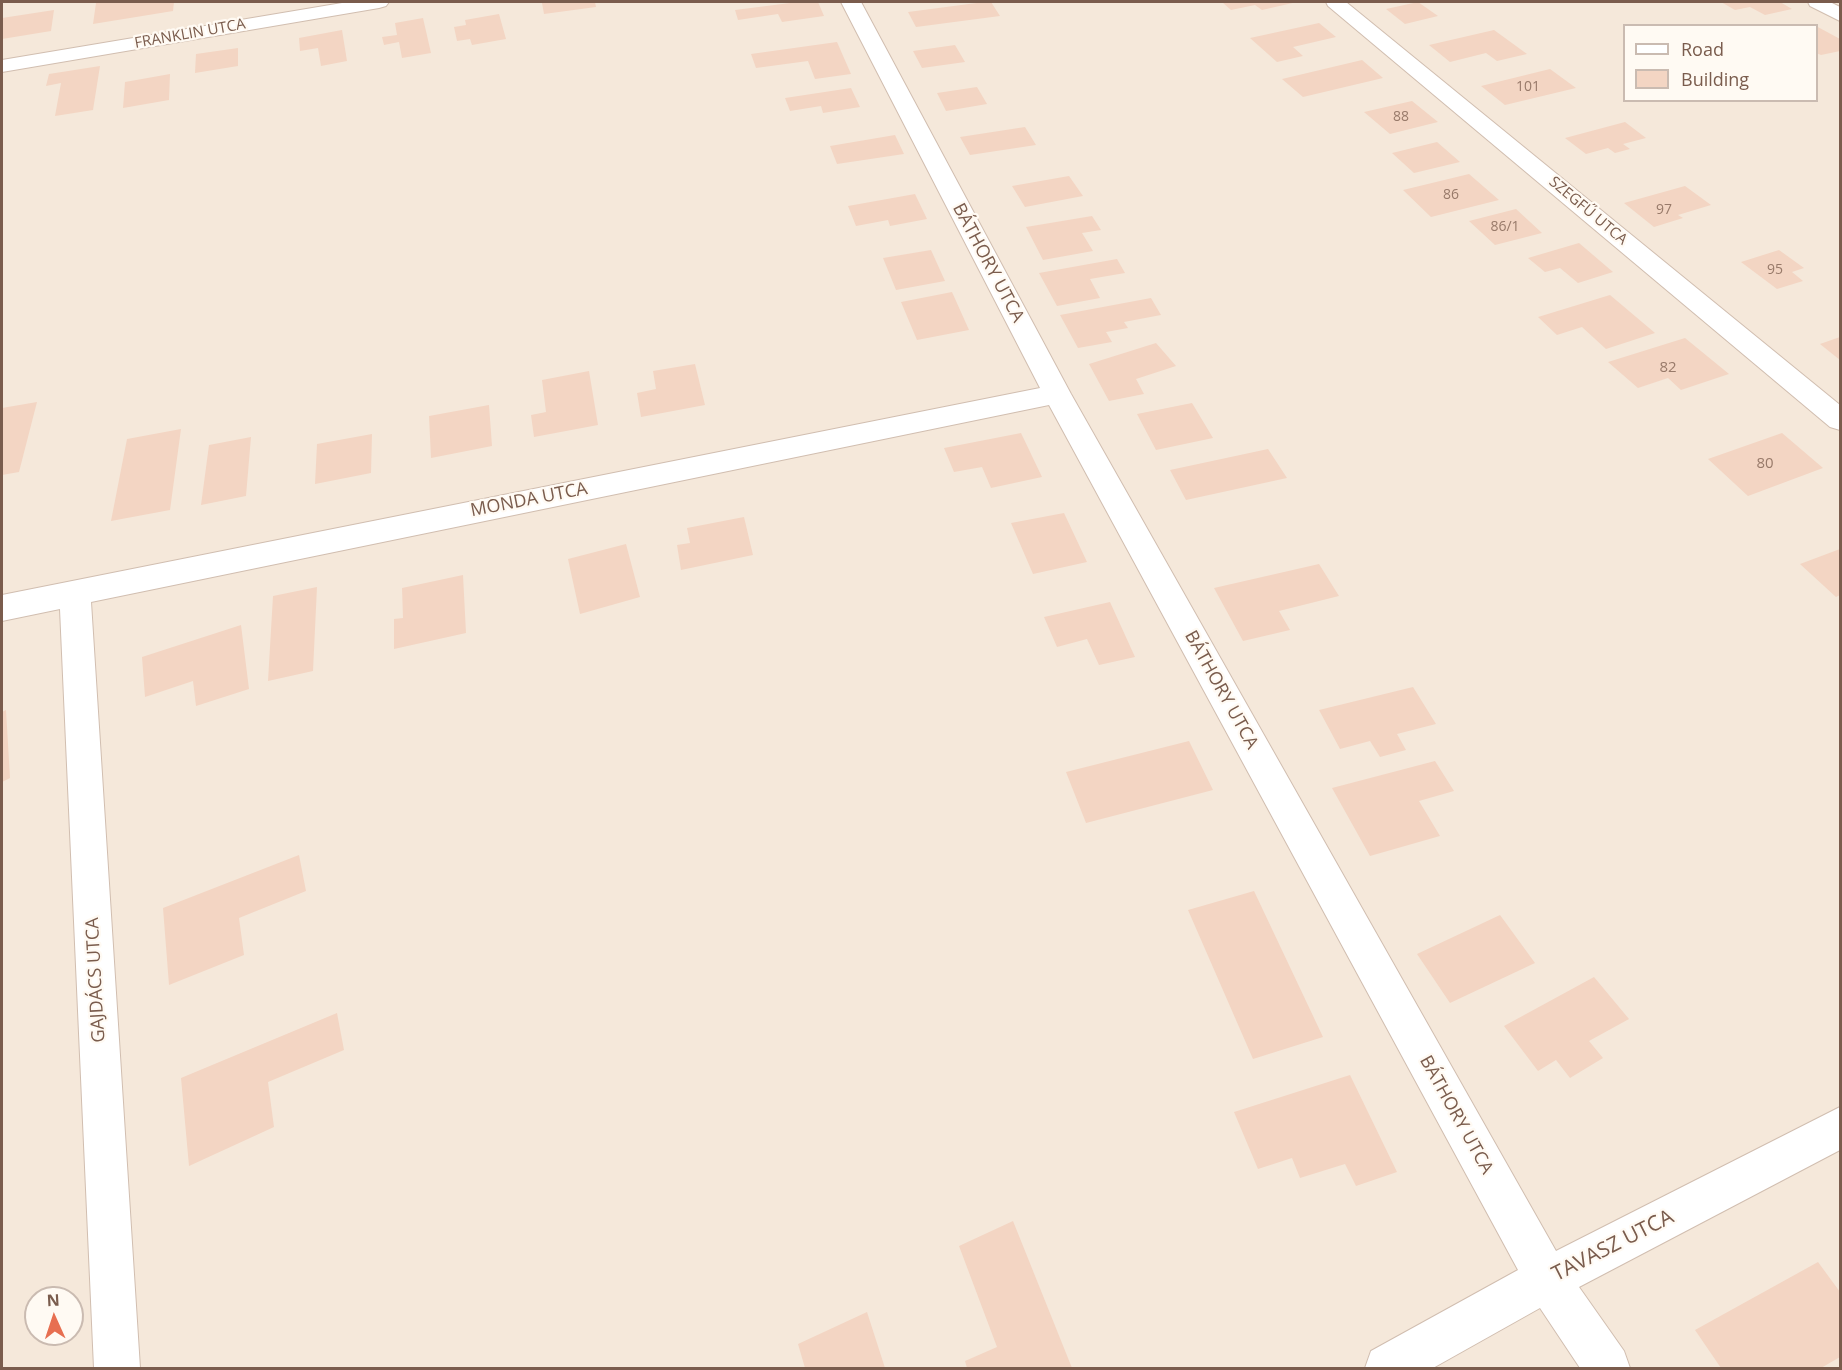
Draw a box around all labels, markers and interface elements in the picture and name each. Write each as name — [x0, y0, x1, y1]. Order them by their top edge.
street label: FRANKLIN UTCA — [133, 15, 247, 53]
legend — [1623, 24, 1818, 102]
text: Road — [1681, 37, 1724, 61]
text: Building — [1681, 67, 1749, 91]
house number: 101 — [1516, 79, 1540, 95]
house number: 88 — [1393, 109, 1409, 125]
street label: SZEGFŰ UTCA — [1545, 173, 1631, 249]
house number: 86 — [1443, 187, 1459, 203]
street label: BÁTHORY UTCA — [948, 200, 1028, 326]
house number: 97 — [1656, 202, 1672, 218]
house number: 86/1 — [1490, 219, 1520, 235]
house number: 95 — [1767, 262, 1783, 278]
house number: 82 — [1659, 359, 1677, 377]
house number: 80 — [1756, 455, 1774, 473]
street label: MONDA UTCA — [469, 478, 589, 522]
street label: BÁTHORY UTCA — [1180, 627, 1262, 753]
street label: GAJDÁCS UTCA — [82, 917, 110, 1043]
street label: BÁTHORY UTCA — [1415, 1052, 1497, 1178]
street label: TAVASZ UTCA — [1548, 1205, 1678, 1287]
north arrow — [24, 1286, 84, 1346]
text: N — [46, 1289, 60, 1311]

